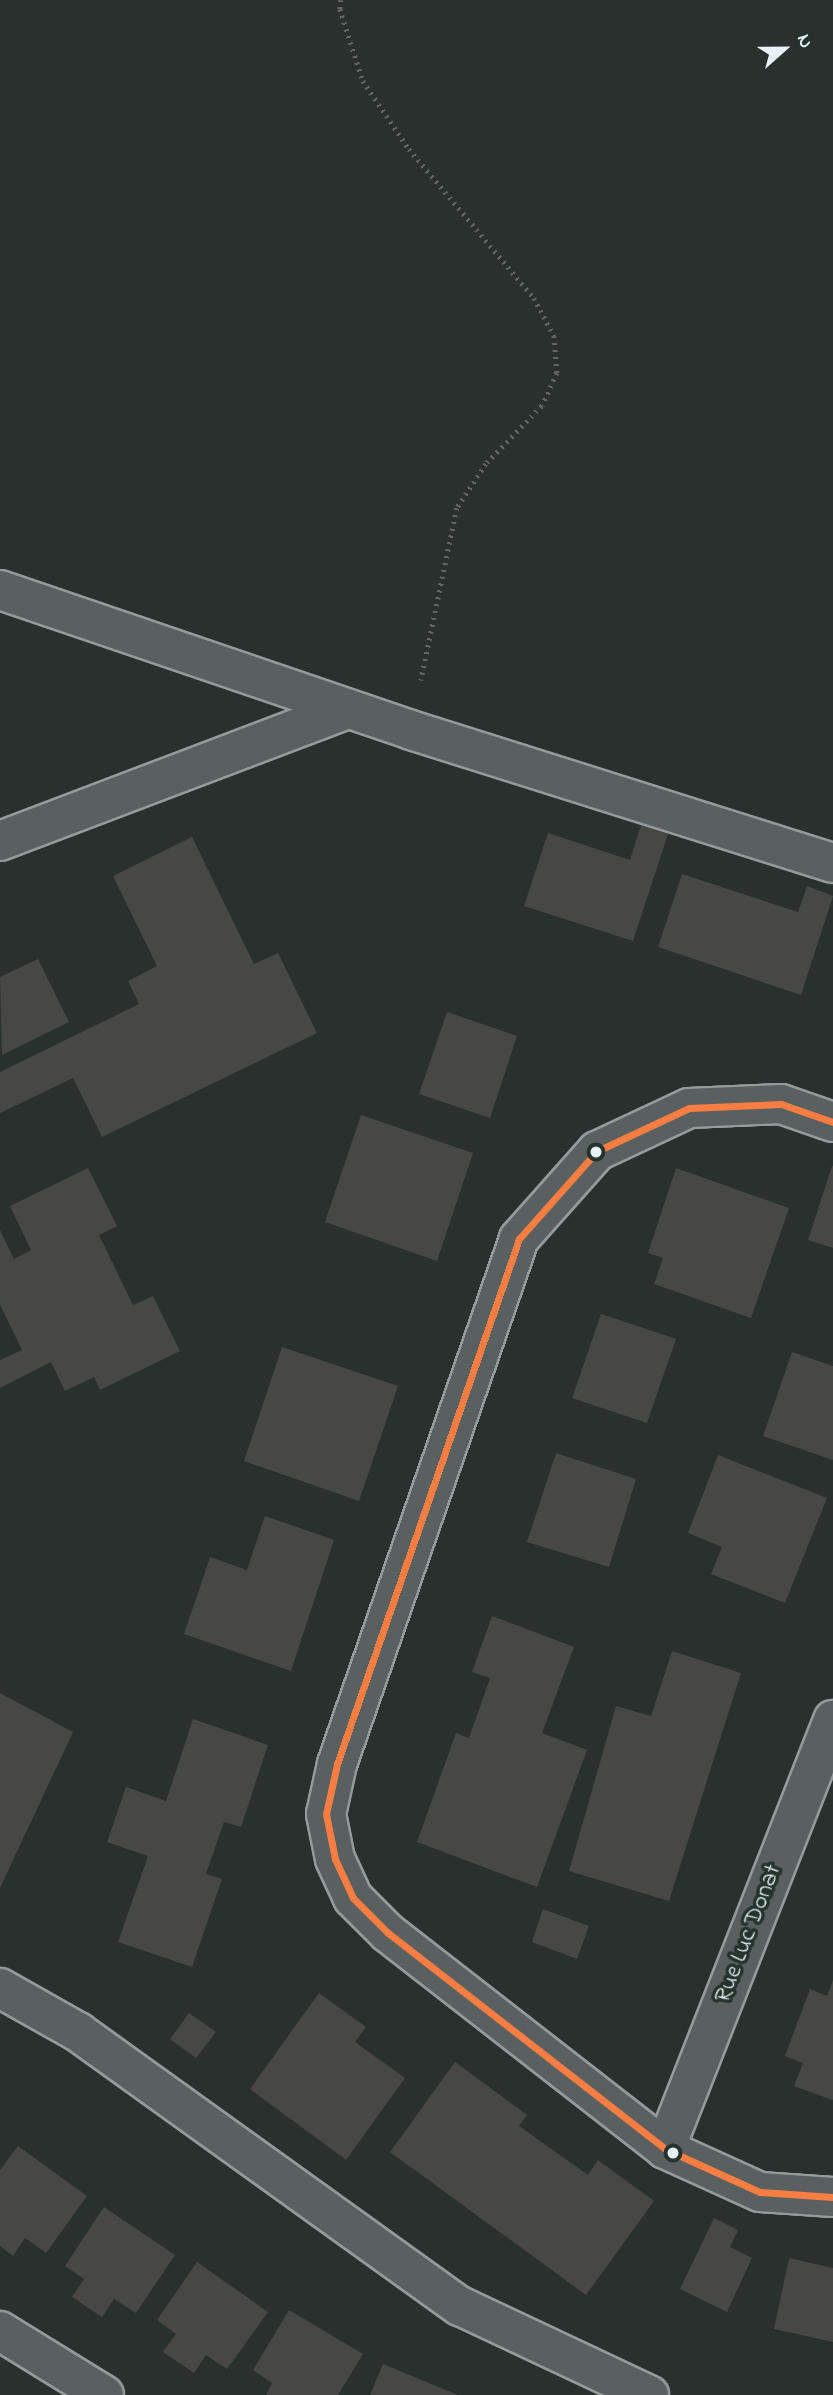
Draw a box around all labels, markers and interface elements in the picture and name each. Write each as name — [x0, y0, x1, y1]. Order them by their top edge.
north arrow — [749, 14, 819, 84]
text: N — [789, 30, 819, 52]
unlabelled marker — [589, 1145, 603, 1159]
street label: Rue Luc Donat — [709, 1861, 789, 2007]
unlabelled marker — [666, 2146, 680, 2160]

